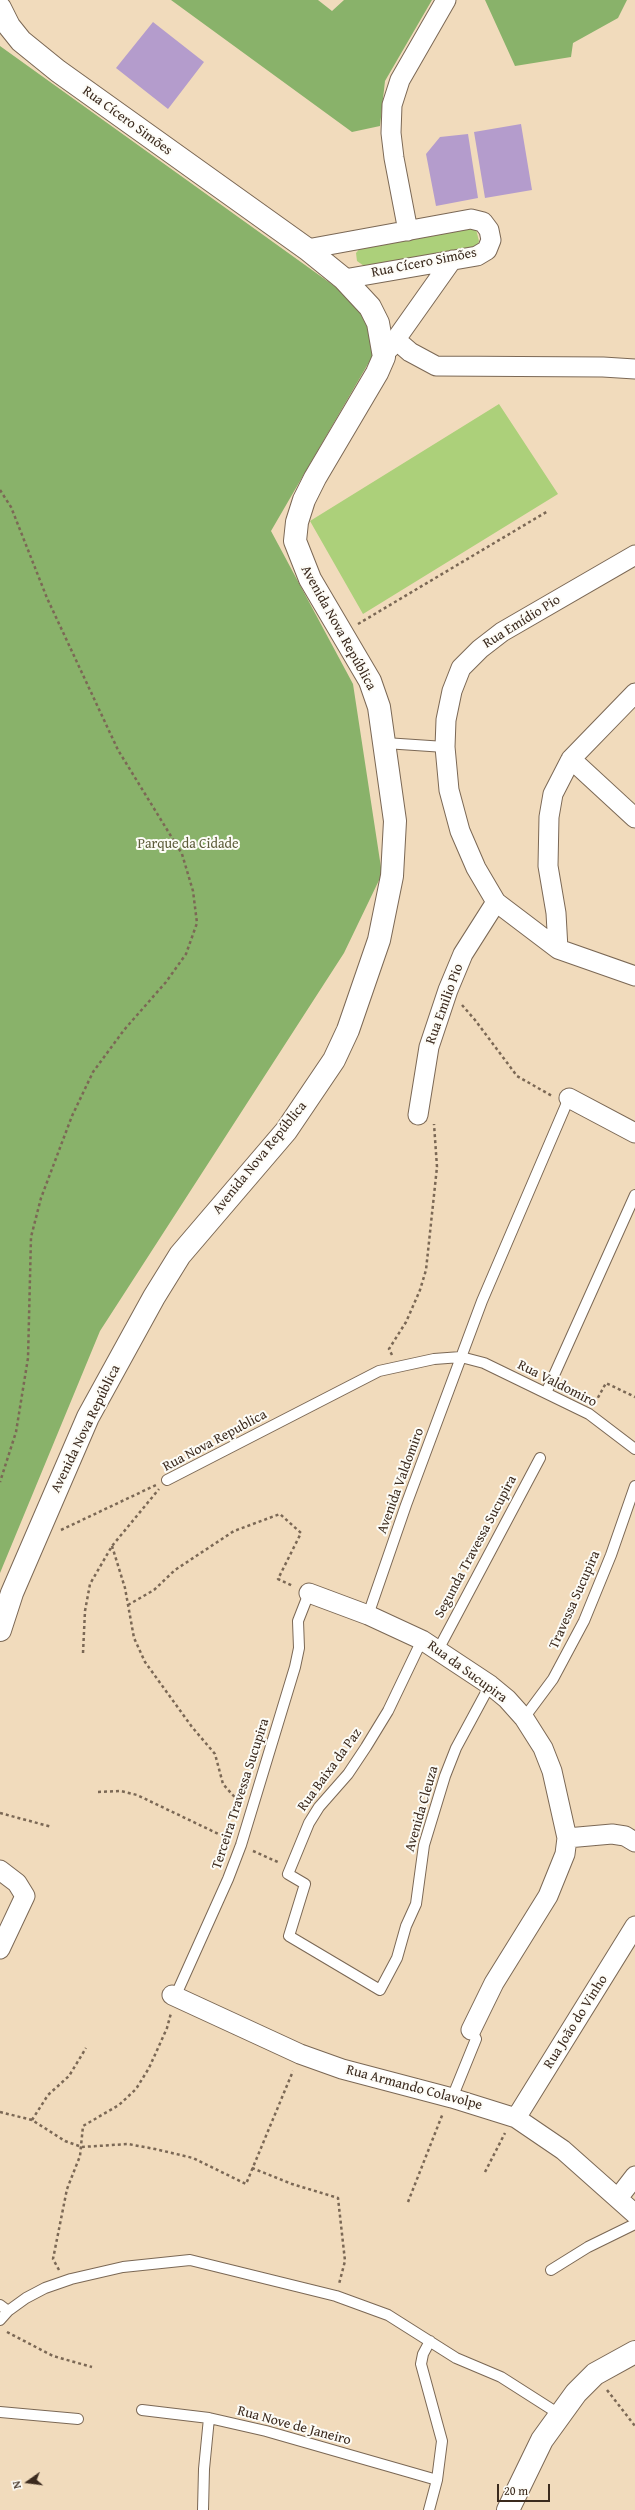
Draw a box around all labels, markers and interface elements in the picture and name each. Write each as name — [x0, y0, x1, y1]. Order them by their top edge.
street label: Rua Cícero Simões — [79, 83, 175, 159]
street label: Rua Cícero Simões — [370, 245, 478, 281]
street label: Avenida Nova República — [297, 563, 379, 693]
street label: Rua Emídio Pio — [480, 592, 564, 652]
park label: Parque da Cidade — [137, 836, 239, 852]
street label: Rua Emilio Pio — [423, 961, 467, 1047]
street label: Avenida Nova República — [209, 1098, 311, 1218]
street label: Rua Valdomiro — [514, 1357, 600, 1411]
street label: Avenida Nova República — [48, 1362, 124, 1496]
street label: Rua Nova Republica — [160, 1406, 270, 1476]
street label: Avenida Valdomiro — [374, 1426, 428, 1536]
street label: Segunda Travessa Sucupira — [431, 1473, 521, 1621]
street label: Travessa Sucupira — [546, 1548, 604, 1652]
street label: Rua da Sucupira — [424, 1637, 510, 1707]
street label: Terceira Travessa Sucupira — [209, 1717, 273, 1871]
street label: Rua Baixa da Paz — [294, 1725, 366, 1815]
street label: Avenida Cleuza — [402, 1764, 442, 1854]
street label: Rua João do Vinho — [540, 1972, 612, 2072]
street label: Rua Armando Colavolpe — [344, 2062, 484, 2114]
street label: Rua Nove de Janeiro — [235, 2403, 353, 2449]
north arrow — [8, 2462, 48, 2502]
scale bar — [499, 2476, 552, 2502]
text: N — [8, 2479, 25, 2490]
text: 20 m — [504, 2482, 528, 2499]

